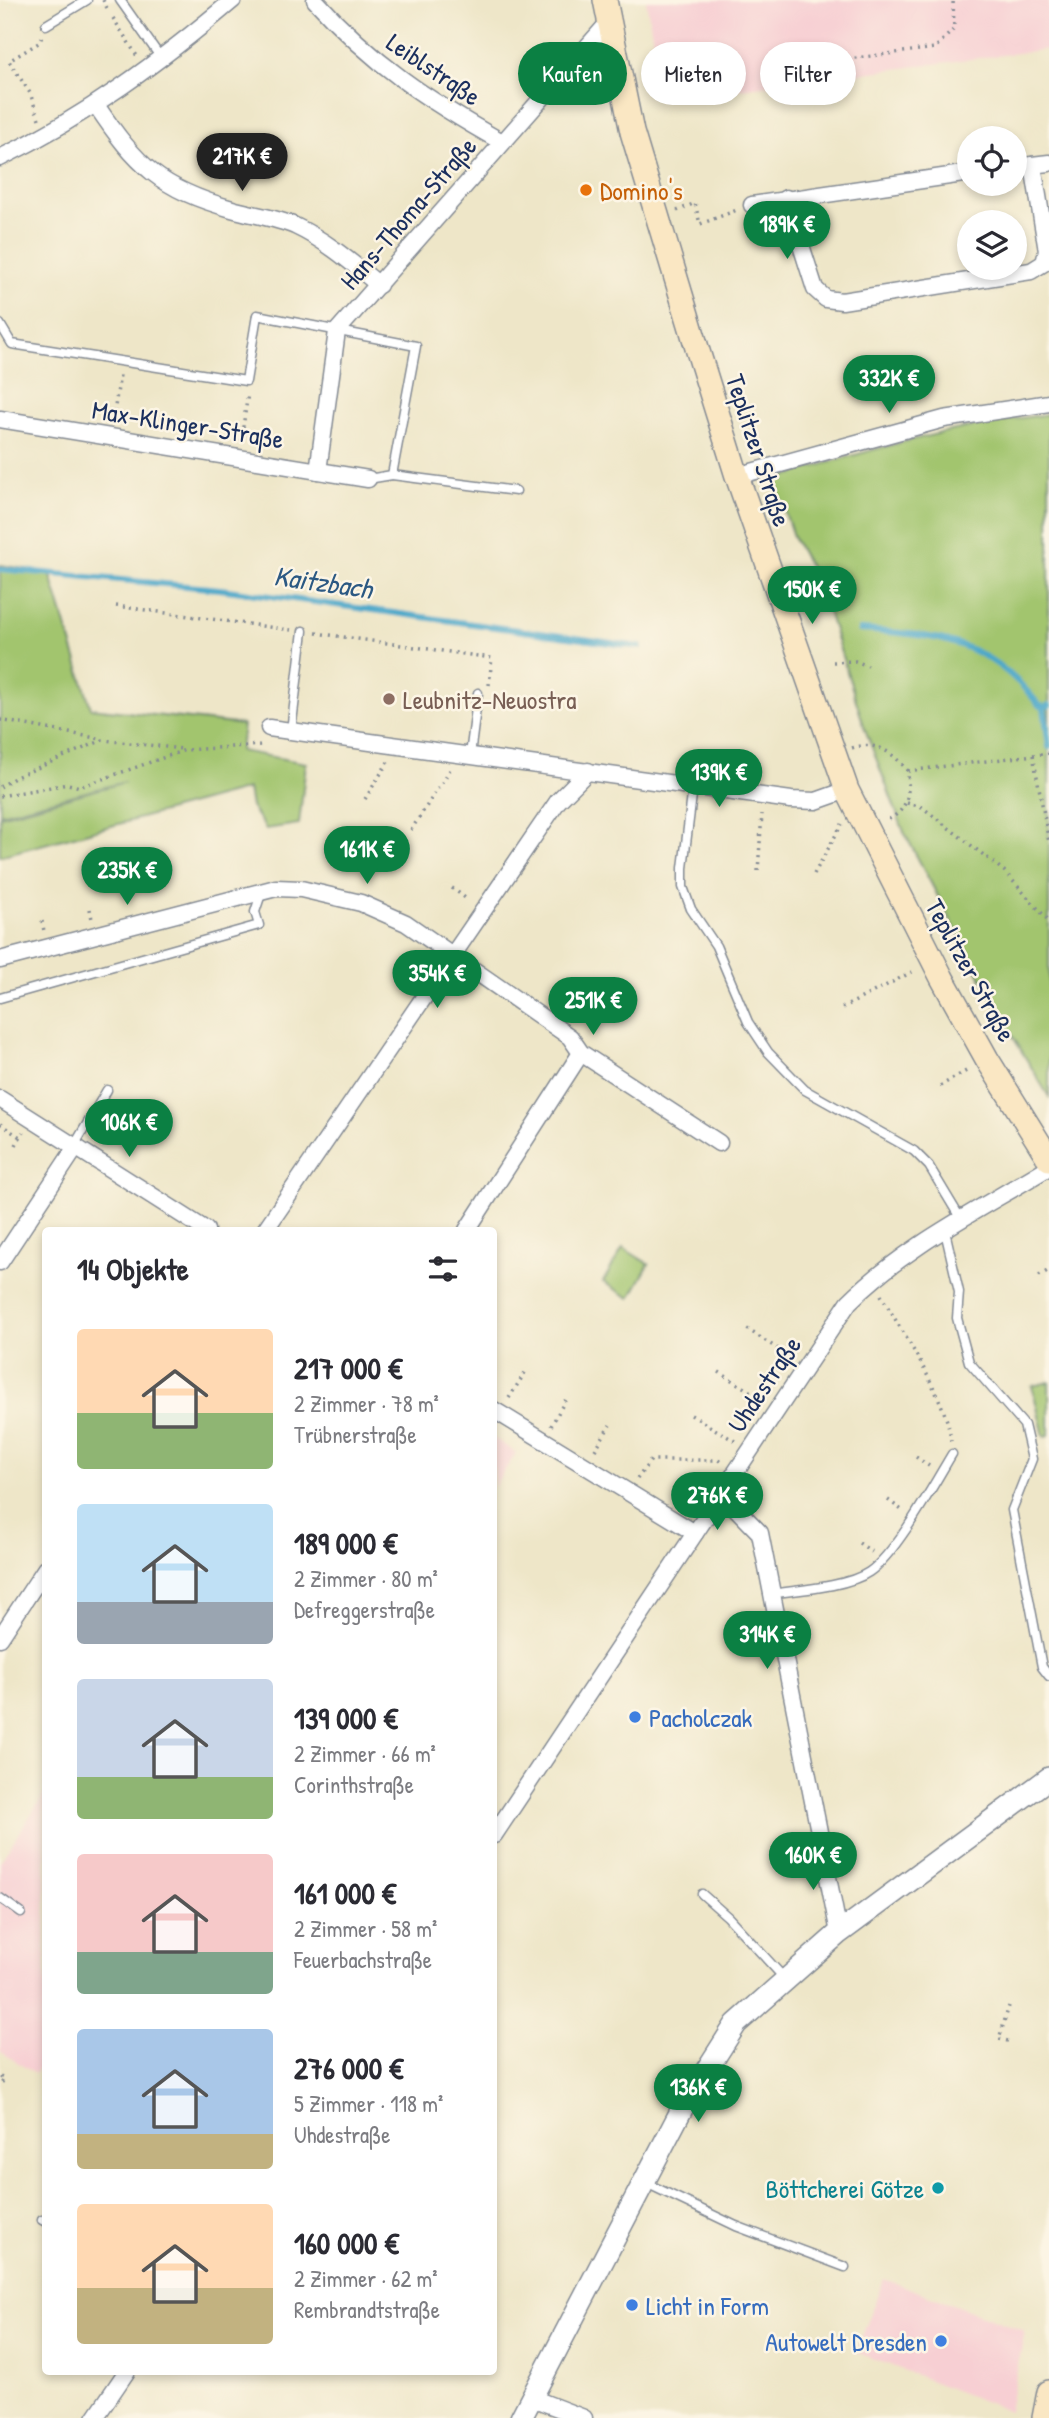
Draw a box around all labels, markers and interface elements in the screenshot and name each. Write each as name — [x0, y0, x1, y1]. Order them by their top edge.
street label: Leiblstraße — [380, 25, 488, 113]
chip: Kaufen — [518, 42, 627, 105]
chip: Mieten — [641, 42, 746, 105]
chip: Filter — [760, 42, 856, 105]
map controls — [957, 126, 1027, 280]
button: locate — [957, 126, 1027, 196]
street label: Hans-Thoma-Straße — [332, 129, 484, 297]
pin: 217K € — [185, 134, 299, 193]
text: 217K € — [213, 140, 271, 171]
place label: Domino's — [600, 173, 683, 208]
marker: Domino's — [578, 182, 594, 198]
pin: 189K € — [730, 202, 844, 261]
text: 189K € — [759, 208, 815, 239]
button: layers — [957, 210, 1027, 280]
pin: 332K € — [832, 356, 946, 415]
text: 332K € — [859, 362, 919, 393]
street label: Teplitzer Straße — [718, 369, 800, 531]
street label: Max-Klinger-Straße — [90, 392, 286, 456]
water label: Kaitzbach — [272, 556, 377, 608]
pin: 150K € — [755, 566, 869, 626]
text: 150K € — [784, 573, 840, 604]
place label: Leubnitz-Neuostra — [403, 682, 577, 717]
marker: Leubnitz-Neuostra — [381, 691, 397, 707]
pin: 139K € — [662, 750, 776, 809]
text: 139K € — [691, 756, 747, 787]
pin: 161K € — [310, 826, 424, 886]
text: 161K € — [340, 833, 394, 864]
pin: 235K € — [70, 848, 184, 907]
text: 235K € — [97, 854, 157, 885]
street label: Teplitzer Straße — [917, 892, 1025, 1048]
pin: 354K € — [380, 950, 494, 1010]
text: 354K € — [408, 957, 466, 988]
pin: 251K € — [536, 978, 650, 1037]
text: 251K € — [564, 984, 622, 1015]
pin: 106K € — [72, 1100, 186, 1159]
text: 106K € — [101, 1106, 157, 1137]
text: 14 Objekte — [77, 1249, 189, 1289]
icon: filters — [424, 1250, 462, 1288]
street label: Uhdestraße — [719, 1329, 809, 1439]
text: 217 000 € — [294, 1348, 402, 1388]
icon: home — [133, 1357, 217, 1441]
text: 2 Zimmer · 78 m² — [294, 1388, 439, 1419]
text: Trübnerstraße — [294, 1419, 417, 1450]
pin: 276K € — [660, 1472, 774, 1532]
text: 276K € — [687, 1479, 747, 1510]
text: 189 000 € — [294, 1523, 397, 1563]
icon: home — [133, 1532, 217, 1616]
text: 2 Zimmer · 80 m² — [294, 1563, 438, 1594]
text: Defreggerstraße — [294, 1594, 435, 1625]
pin: 314K € — [710, 1612, 824, 1671]
text: 314K € — [739, 1618, 795, 1649]
text: 139 000 € — [294, 1698, 398, 1738]
place label: Pacholczak — [649, 1700, 753, 1735]
icon: home — [133, 1707, 217, 1791]
marker: Pacholczak — [627, 1709, 643, 1725]
text: 2 Zimmer · 66 m² — [294, 1738, 436, 1769]
text: Corinthstraße — [294, 1769, 414, 1800]
pin: 160K € — [756, 1832, 870, 1892]
text: 160K € — [785, 1839, 841, 1870]
text: 161 000 € — [294, 1873, 396, 1913]
icon: home — [133, 1882, 217, 1966]
text: 2 Zimmer · 58 m² — [294, 1913, 437, 1944]
text: Feuerbachstraße — [294, 1944, 432, 1975]
text: 276 000 € — [294, 2048, 403, 2088]
icon: home — [133, 2057, 217, 2141]
pin: 136K € — [641, 2064, 755, 2124]
text: 136K € — [670, 2071, 726, 2102]
text: 5 Zimmer · 118 m² — [294, 2088, 443, 2119]
text: Uhdestraße — [294, 2119, 390, 2150]
place label: Böttcherei Götze — [766, 2171, 924, 2206]
marker: Böttcherei Götze — [930, 2180, 946, 2196]
text: 160 000 € — [294, 2223, 399, 2263]
icon: home — [133, 2232, 217, 2316]
text: 2 Zimmer · 62 m² — [294, 2263, 438, 2294]
place label: Licht in Form — [646, 2288, 769, 2323]
text: Rembrandtstraße — [294, 2294, 440, 2325]
marker: Licht in Form — [624, 2297, 640, 2313]
place label: Autowelt Dresden — [765, 2324, 927, 2359]
marker: Autowelt Dresden — [933, 2333, 949, 2349]

